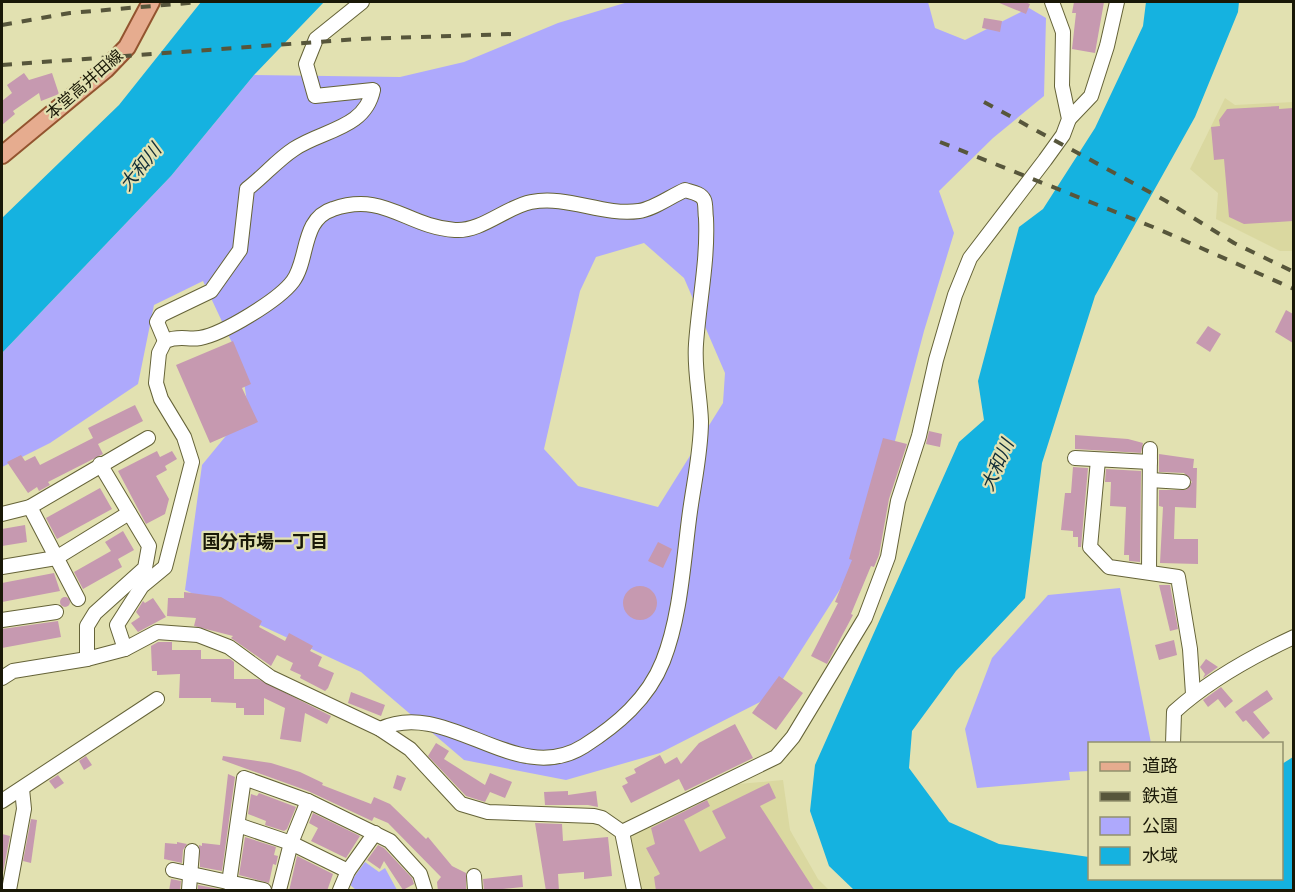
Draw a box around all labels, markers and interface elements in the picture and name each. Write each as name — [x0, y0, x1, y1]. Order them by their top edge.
street label: 本堂高井田線 — [41, 45, 127, 123]
water label: 大和川 — [114, 137, 167, 195]
water label: 大和川 — [976, 434, 1019, 494]
district label: 国分市場一丁目 — [202, 530, 328, 553]
legend — [1088, 742, 1283, 880]
text: 道路 — [1142, 754, 1178, 777]
text: 鉄道 — [1142, 784, 1178, 807]
text: 公園 — [1142, 814, 1178, 837]
text: 水域 — [1142, 844, 1178, 867]

